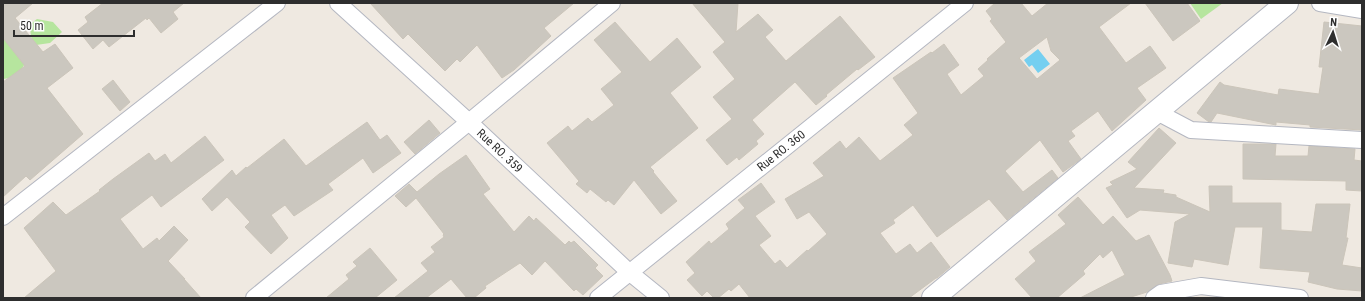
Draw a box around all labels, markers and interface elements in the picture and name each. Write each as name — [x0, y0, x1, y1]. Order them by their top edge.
scale bar — [14, 12, 134, 38]
north arrow — [1313, 12, 1353, 52]
text: N — [1330, 16, 1338, 29]
text: 50 m — [20, 19, 44, 33]
street label: Rue RO. 359 — [474, 126, 525, 175]
street label: Rue RO. 360 — [754, 127, 808, 174]

